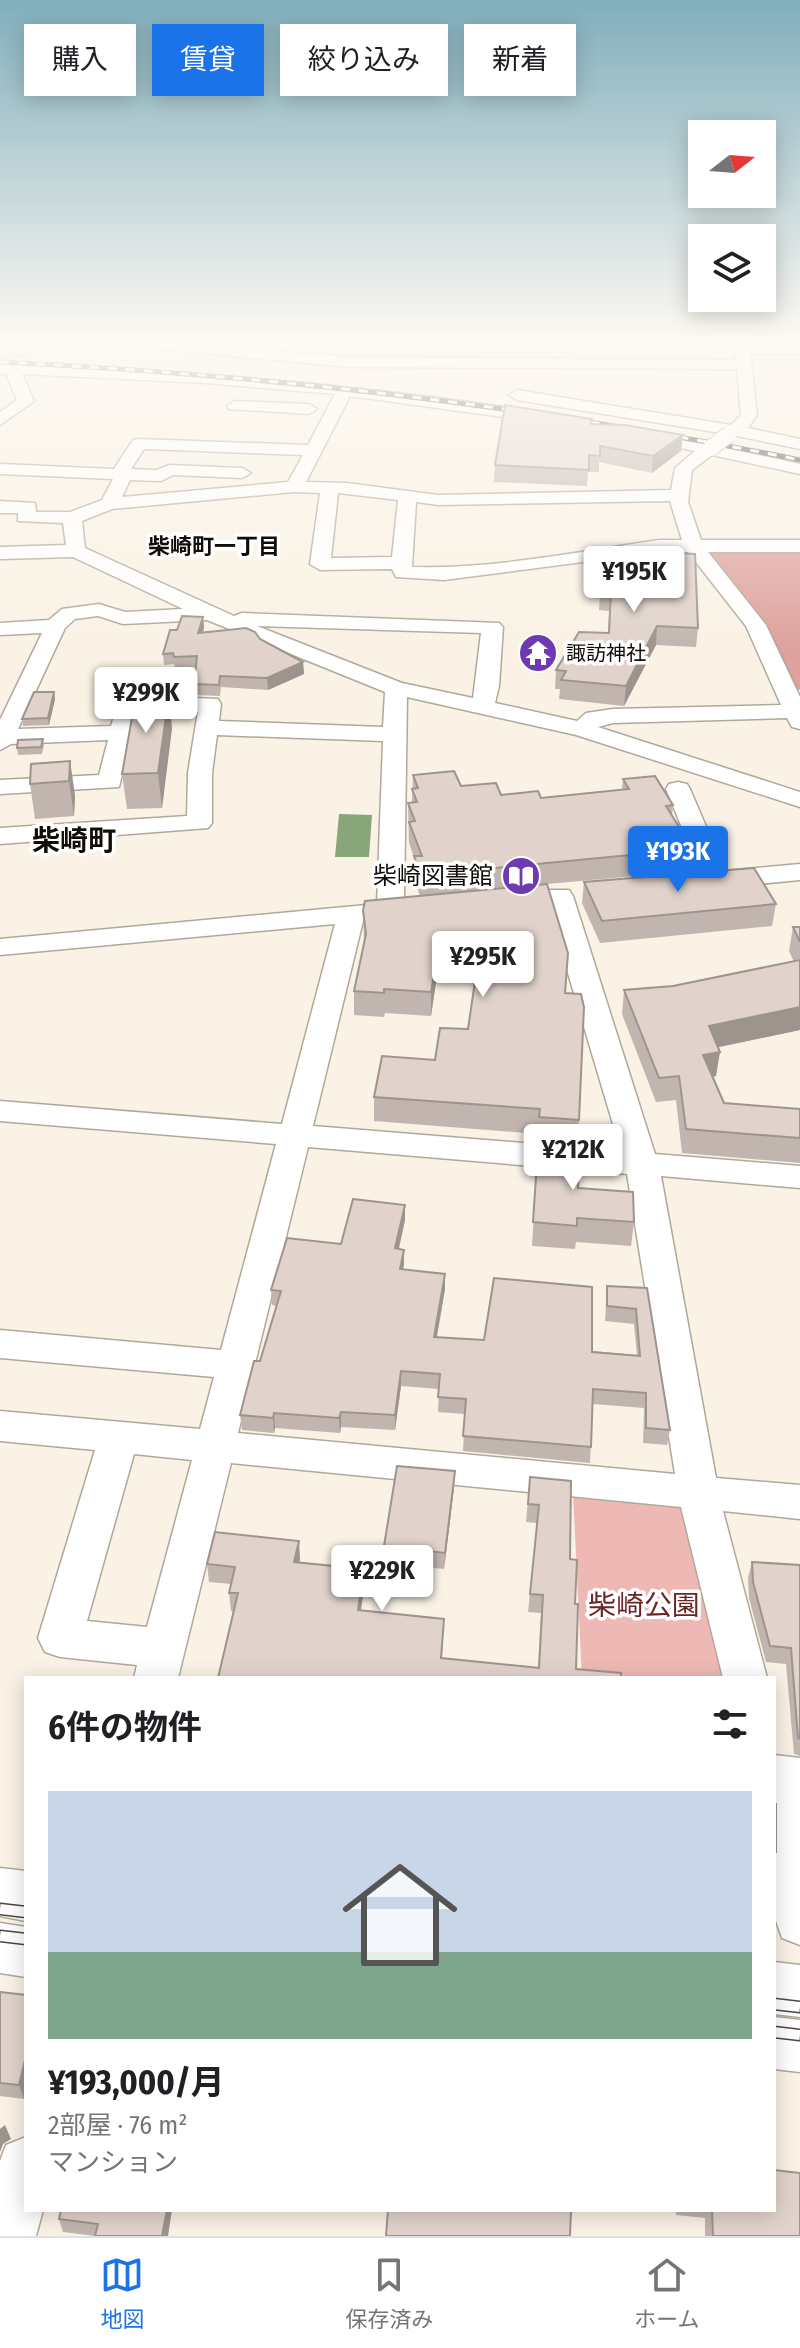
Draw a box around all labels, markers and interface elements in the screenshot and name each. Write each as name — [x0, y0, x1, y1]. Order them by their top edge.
chip: 購入 — [24, 24, 136, 96]
chip: 賃貸 — [152, 24, 264, 96]
chip: 絞り込み — [280, 24, 448, 96]
chip: 新着 — [464, 24, 576, 96]
north arrow — [688, 120, 776, 208]
map controls — [688, 120, 776, 312]
button: layers — [688, 224, 776, 312]
district label: 柴崎町一丁目 — [148, 533, 280, 560]
pin: ¥195K — [578, 546, 690, 614]
text: ¥195K — [602, 556, 666, 587]
temple icon: 諏訪神社 — [517, 632, 559, 674]
place label: 諏訪神社 — [566, 641, 646, 665]
pin: ¥299K — [90, 667, 202, 735]
text: ¥299K — [113, 677, 179, 708]
district label: 柴崎町 — [32, 824, 116, 857]
pin: ¥193K — [622, 826, 734, 894]
text: ¥193K — [646, 836, 710, 867]
library icon: 柴崎図書館 — [500, 855, 542, 897]
place label: 柴崎図書館 — [373, 862, 493, 890]
pin: ¥295K — [427, 931, 539, 999]
text: ¥295K — [450, 941, 516, 972]
pin: ¥212K — [517, 1124, 629, 1192]
text: ¥212K — [542, 1134, 604, 1165]
pin: ¥229K — [326, 1545, 438, 1613]
text: ¥229K — [349, 1555, 415, 1586]
park label: 柴崎公園 — [588, 1589, 700, 1622]
icon: filters — [708, 1702, 752, 1746]
text: 6件の物件 — [48, 1707, 202, 1748]
icon: home — [328, 1843, 472, 1987]
text: ¥193,000/月 — [48, 2062, 225, 2103]
text: 2部屋 · 76 m² — [48, 2110, 187, 2141]
text: マンション — [48, 2147, 178, 2178]
tab: 地図 — [100, 2253, 144, 2333]
tab: 保存済み — [345, 2253, 433, 2333]
tab: ホーム — [634, 2253, 700, 2333]

